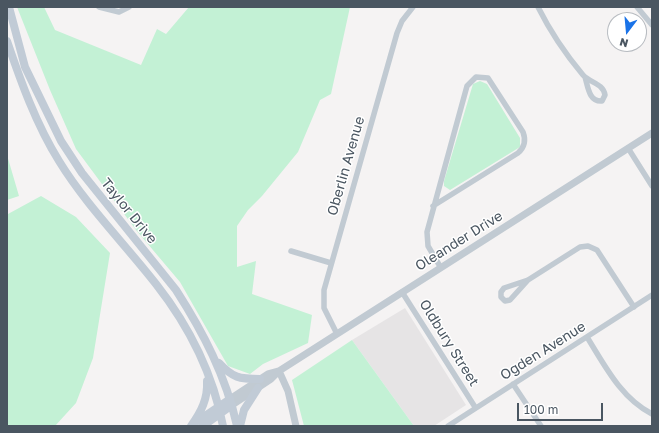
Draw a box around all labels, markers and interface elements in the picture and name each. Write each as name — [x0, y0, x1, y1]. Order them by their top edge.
north arrow — [607, 12, 647, 52]
text: N — [618, 36, 630, 50]
street label: Oberlin Avenue — [324, 115, 368, 217]
street label: Taylor Drive — [98, 175, 160, 247]
street label: Oleander Drive — [412, 207, 506, 275]
street label: Oldbury Street — [416, 297, 482, 389]
street label: Ogden Avenue — [497, 318, 589, 384]
scale bar — [519, 395, 605, 421]
text: 100 m — [524, 402, 558, 417]

